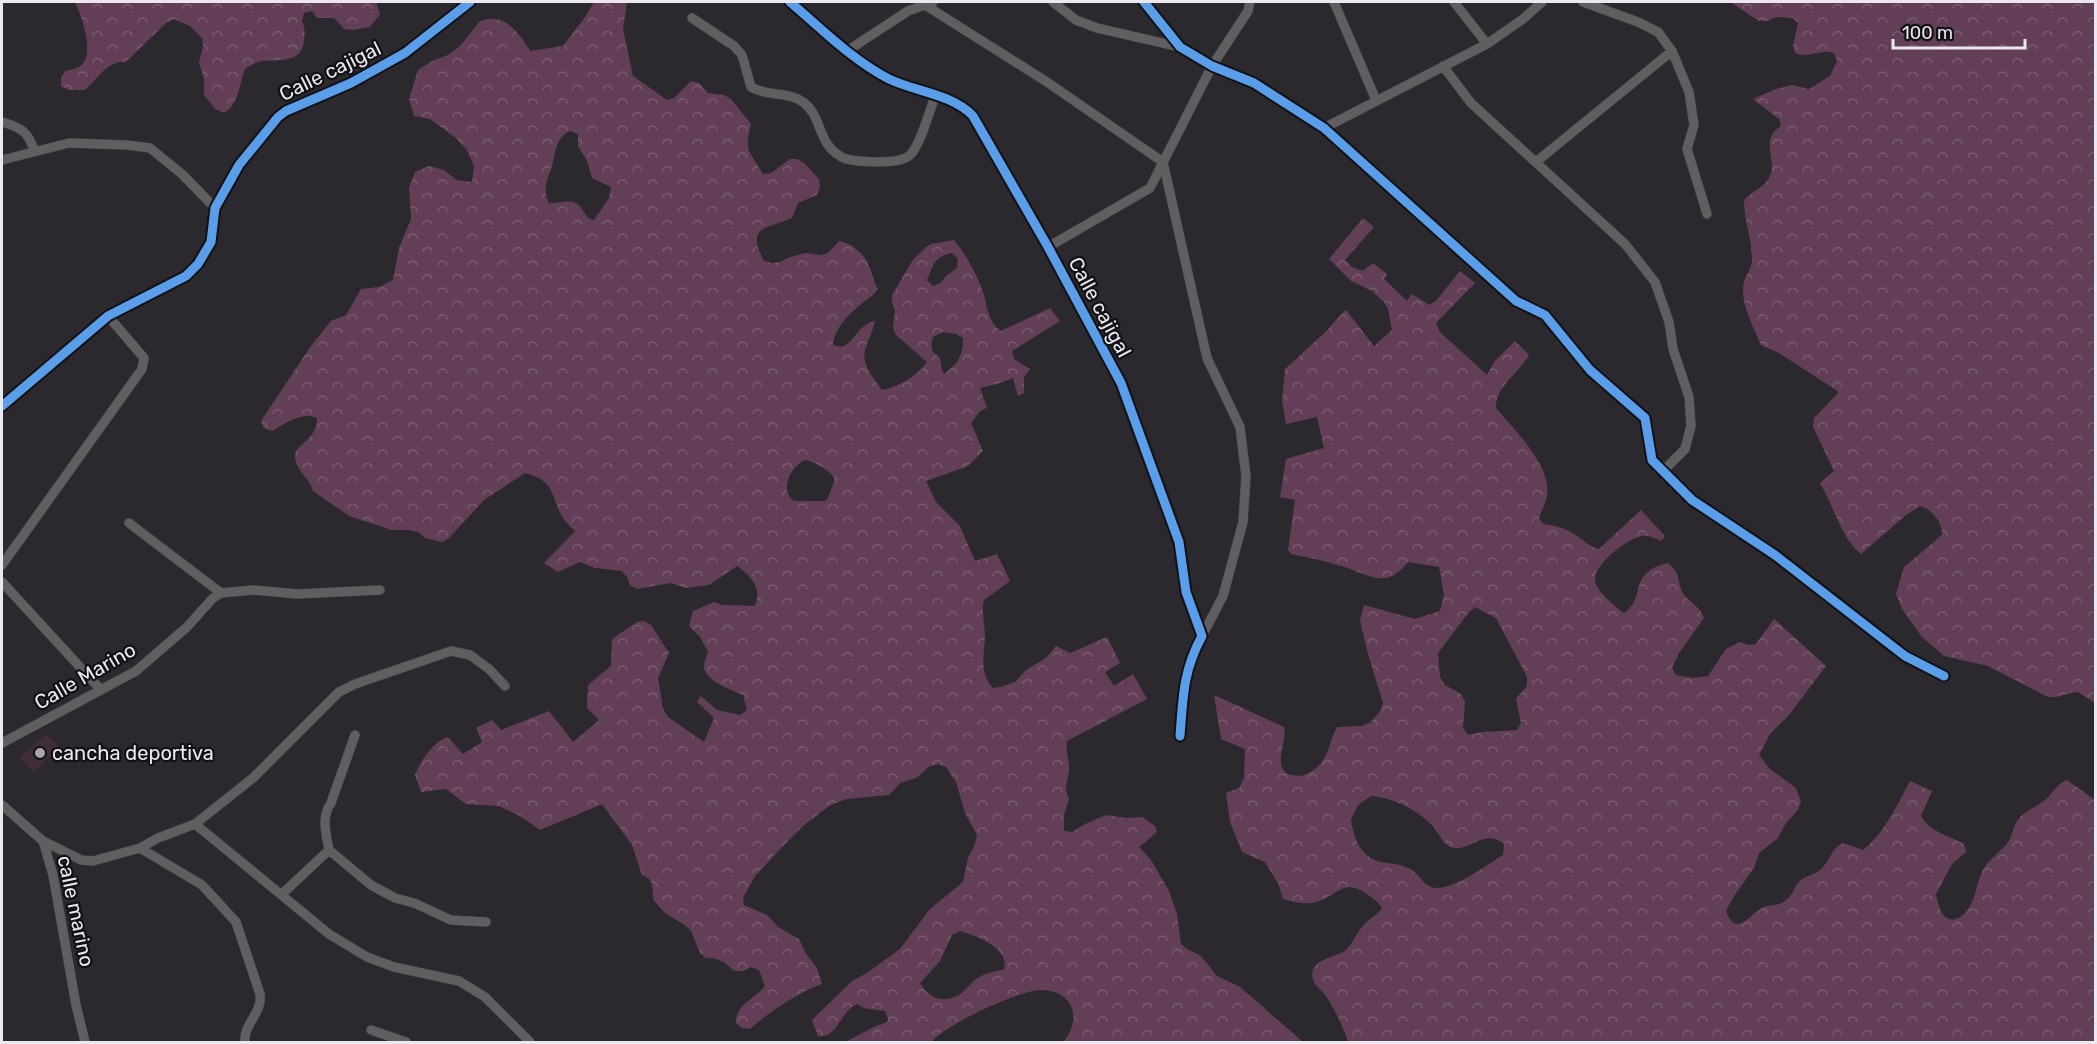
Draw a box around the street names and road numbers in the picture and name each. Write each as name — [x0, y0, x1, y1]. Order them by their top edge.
street label: Calle cajigal — [275, 36, 385, 106]
street label: Calle cajigal — [1064, 253, 1136, 361]
street label: Calle Marino — [30, 637, 140, 715]
street label: calle marino — [53, 853, 99, 969]

